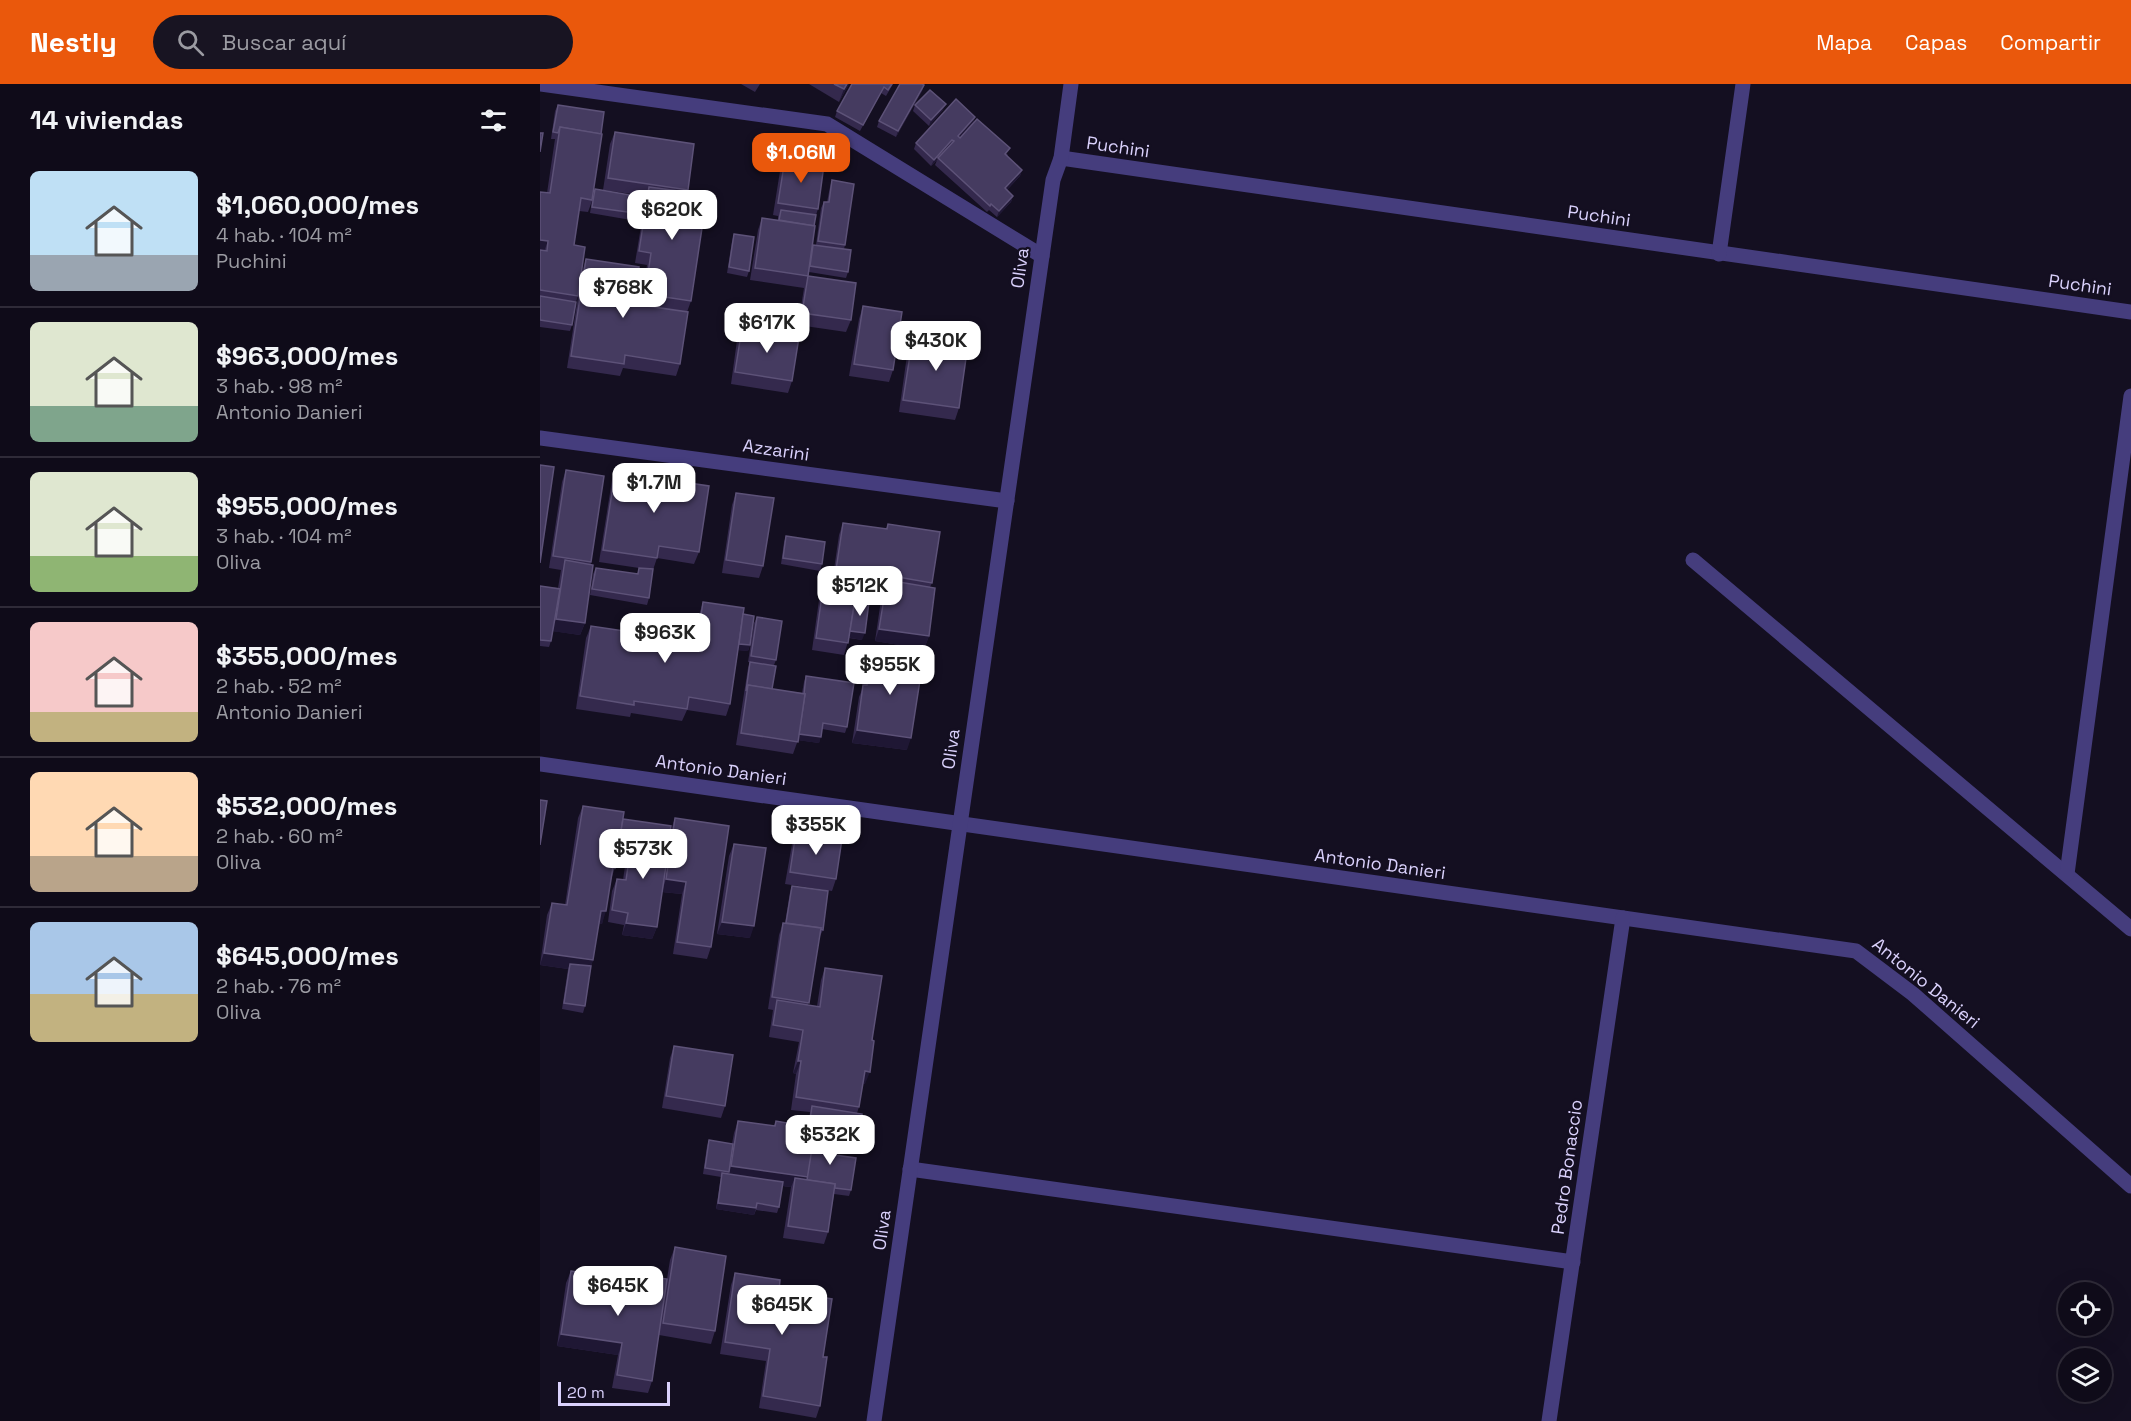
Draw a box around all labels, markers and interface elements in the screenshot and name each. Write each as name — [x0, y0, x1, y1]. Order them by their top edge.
search box — [153, 15, 573, 69]
text: Nestly — [30, 24, 117, 60]
icon: search — [174, 26, 207, 59]
text: Buscar aquí — [222, 28, 347, 56]
text: Mapa — [1816, 29, 1872, 56]
text: Capas — [1905, 29, 1967, 56]
text: Compartir — [2000, 29, 2101, 56]
text: 14 viviendas — [30, 103, 183, 137]
icon: filters — [477, 104, 510, 137]
street label: Puchini — [1085, 131, 1151, 162]
pin: $1.06M — [752, 133, 850, 184]
text: $1.06M — [766, 139, 836, 165]
text: $1,060,000/mes — [216, 188, 419, 222]
pin: $620K — [630, 190, 714, 241]
icon: home — [78, 195, 150, 267]
text: $620K — [641, 196, 703, 222]
street label: Puchini — [1566, 200, 1632, 231]
text: 4 hab. · 104 m² — [216, 222, 352, 248]
street label: Oliva — [1005, 246, 1034, 290]
text: Puchini — [216, 248, 287, 274]
pin: $768K — [581, 268, 665, 319]
street label: Puchini — [2047, 269, 2113, 300]
text: $768K — [593, 274, 653, 300]
pin: $617K — [725, 303, 809, 354]
text: $617K — [738, 309, 796, 335]
pin: $430K — [894, 321, 978, 372]
text: $430K — [905, 327, 967, 353]
text: $963,000/mes — [216, 339, 399, 373]
icon: home — [78, 346, 150, 418]
text: 3 hab. · 98 m² — [216, 373, 343, 399]
text: Antonio Danieri — [216, 399, 363, 425]
street label: Azzarini — [741, 433, 811, 466]
pin: $1.7M — [612, 463, 696, 514]
text: $1.7M — [626, 469, 682, 495]
text: $955,000/mes — [216, 489, 398, 523]
icon: home — [78, 496, 150, 568]
text: 3 hab. · 104 m² — [216, 523, 351, 549]
text: Oliva — [216, 549, 261, 575]
pin: $512K — [818, 566, 902, 617]
text: $512K — [831, 572, 889, 598]
pin: $963K — [623, 613, 707, 664]
text: $963K — [634, 619, 696, 645]
text: $355,000/mes — [216, 639, 398, 673]
pin: $955K — [848, 645, 932, 696]
icon: home — [78, 646, 150, 718]
text: $955K — [860, 651, 921, 677]
text: 2 hab. · 52 m² — [216, 673, 342, 699]
text: Antonio Danieri — [216, 699, 363, 725]
street label: Oliva — [936, 727, 965, 771]
street label: Antonio Danieri — [654, 749, 788, 790]
text: $532,000/mes — [216, 789, 397, 823]
icon: home — [78, 796, 150, 868]
pin: $355K — [774, 805, 858, 856]
text: $355K — [786, 811, 846, 837]
text: 2 hab. · 60 m² — [216, 823, 343, 849]
pin: $573K — [601, 829, 685, 880]
text: $573K — [613, 835, 673, 861]
street label: Antonio Danieri — [1313, 843, 1447, 884]
text: Oliva — [216, 849, 261, 875]
street label: Antonio Danieri — [1868, 932, 1985, 1033]
text: $645,000/mes — [216, 939, 399, 973]
icon: home — [78, 946, 150, 1018]
text: 2 hab. · 76 m² — [216, 973, 341, 999]
text: Oliva — [216, 999, 261, 1025]
street label: Pedro Bonaccio — [1546, 1098, 1587, 1236]
pin: $532K — [788, 1115, 872, 1166]
text: $532K — [800, 1121, 860, 1147]
street label: Oliva — [867, 1208, 896, 1252]
pin: $645K — [576, 1266, 660, 1317]
text: $645K — [587, 1272, 649, 1298]
map controls — [2058, 1282, 2112, 1402]
button: locate — [2058, 1282, 2112, 1336]
pin: $645K — [740, 1285, 824, 1336]
text: $645K — [751, 1291, 813, 1317]
button: layers — [2058, 1348, 2112, 1402]
scale bar — [558, 1379, 670, 1406]
text: 20 m — [567, 1382, 605, 1403]

